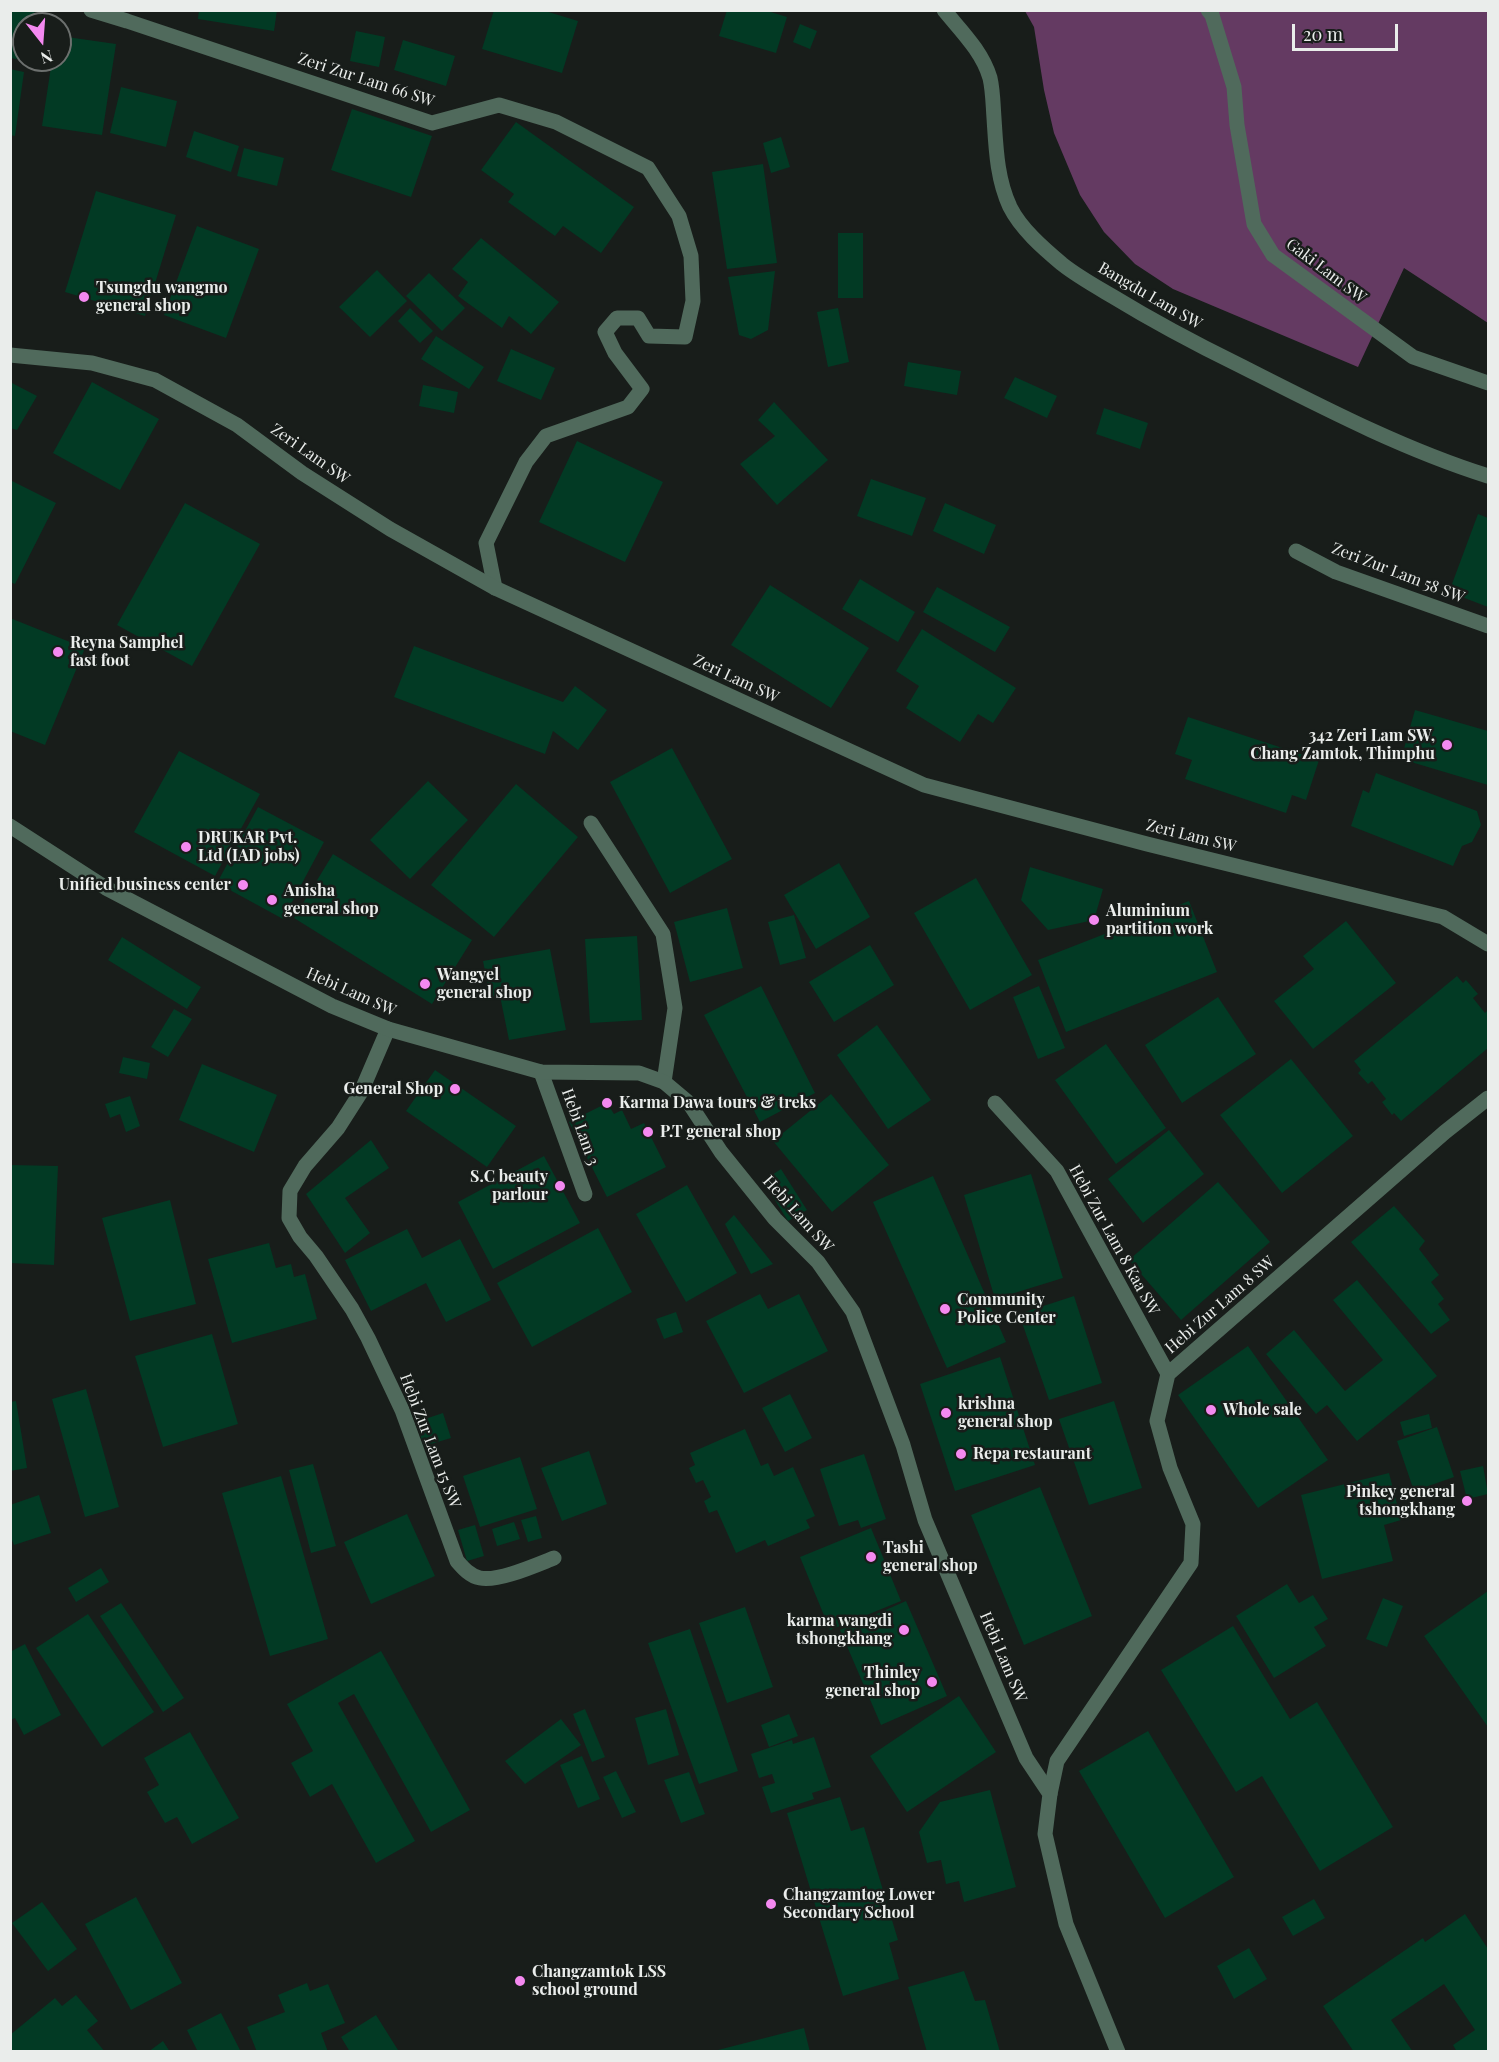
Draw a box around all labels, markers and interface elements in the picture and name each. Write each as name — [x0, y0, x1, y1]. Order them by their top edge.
north arrow — [12, 12, 72, 72]
scale bar — [1295, 12, 1402, 50]
text: 20 m — [1303, 22, 1343, 46]
text: N — [38, 46, 55, 70]
street label: Zeri Zur Lam 66 SW — [295, 49, 437, 111]
street label: Gaki Lam SW — [1282, 235, 1370, 307]
street label: Bangdu Lam SW — [1095, 258, 1205, 334]
place label: Tsungdu wangmo general shop — [96, 278, 228, 316]
marker: Tsungdu wangmo general shop — [77, 290, 91, 304]
street label: Zeri Lam SW — [267, 420, 353, 488]
street label: Zeri Zur Lam 58 SW — [1329, 539, 1467, 607]
place label: Reyna Samphel fast foot — [70, 633, 184, 671]
marker: Reyna Samphel fast foot — [51, 645, 65, 659]
street label: Zeri Lam SW — [690, 651, 782, 707]
place label: 342 Zeri Lam SW, Chang Zamtok, Thimphu — [1250, 726, 1435, 764]
marker: 342 Zeri Lam SW, Chang Zamtok, Thimphu — [1440, 738, 1454, 752]
street label: Zeri Lam SW — [1144, 816, 1238, 856]
place label: DRUKAR Pvt. Ltd (IAD jobs) — [198, 828, 300, 866]
marker: DRUKAR Pvt. Ltd (IAD jobs) — [179, 840, 193, 854]
place label: Unified business center — [59, 875, 231, 895]
marker: Unified business center — [236, 878, 250, 892]
place label: Anisha general shop — [284, 881, 379, 919]
marker: Anisha general shop — [265, 893, 279, 907]
place label: Aluminium partition work — [1106, 901, 1213, 939]
marker: Aluminium partition work — [1087, 913, 1101, 927]
street label: Hebi Lam SW — [303, 964, 399, 1020]
place label: Wangyel general shop — [437, 965, 532, 1003]
marker: Wangyel general shop — [418, 977, 432, 991]
place label: General Shop — [343, 1079, 443, 1099]
marker: General Shop — [448, 1082, 462, 1096]
street label: Hebi Lam 3 — [557, 1086, 603, 1168]
place label: Karma Dawa tours & treks — [619, 1093, 816, 1113]
marker: Karma Dawa tours & treks — [600, 1096, 614, 1110]
place label: P.T general shop — [660, 1122, 781, 1142]
marker: P.T general shop — [641, 1125, 655, 1139]
street label: Hebi Zur Lam 8 Kaa SW — [1065, 1162, 1163, 1318]
place label: S.C beauty parlour — [470, 1167, 548, 1205]
street label: Hebi Lam SW — [759, 1172, 837, 1256]
marker: S.C beauty parlour — [553, 1179, 567, 1193]
street label: Hebi Zur Lam 8 SW — [1161, 1252, 1279, 1358]
place label: Community Police Center — [957, 1290, 1056, 1328]
marker: Community Police Center — [938, 1302, 952, 1316]
street label: Hebi Zur Lam 15 SW — [396, 1371, 464, 1511]
place label: krishna general shop — [958, 1394, 1053, 1432]
place label: Whole sale — [1223, 1400, 1302, 1420]
marker: Whole sale — [1204, 1403, 1218, 1417]
marker: krishna general shop — [939, 1406, 953, 1420]
place label: Repa restaurant — [973, 1444, 1091, 1464]
marker: Repa restaurant — [954, 1447, 968, 1461]
place label: Pinkey general tshongkhang — [1346, 1482, 1455, 1520]
marker: Pinkey general tshongkhang — [1460, 1494, 1474, 1508]
place label: Tashi general shop — [883, 1538, 978, 1576]
marker: Tashi general shop — [864, 1550, 878, 1564]
street label: Hebi Lam SW — [975, 1609, 1031, 1705]
place label: karma wangdi tshongkhang — [787, 1611, 892, 1649]
marker: karma wangdi tshongkhang — [897, 1623, 911, 1637]
place label: Thinley general shop — [825, 1663, 920, 1701]
marker: Thinley general shop — [925, 1675, 939, 1689]
place label: Changzamtog Lower Secondary School — [783, 1885, 935, 1923]
marker: Changzamtog Lower Secondary School — [764, 1897, 778, 1911]
place label: Changzamtok LSS school ground — [532, 1962, 666, 2000]
marker: Changzamtok LSS school ground — [513, 1974, 527, 1988]

